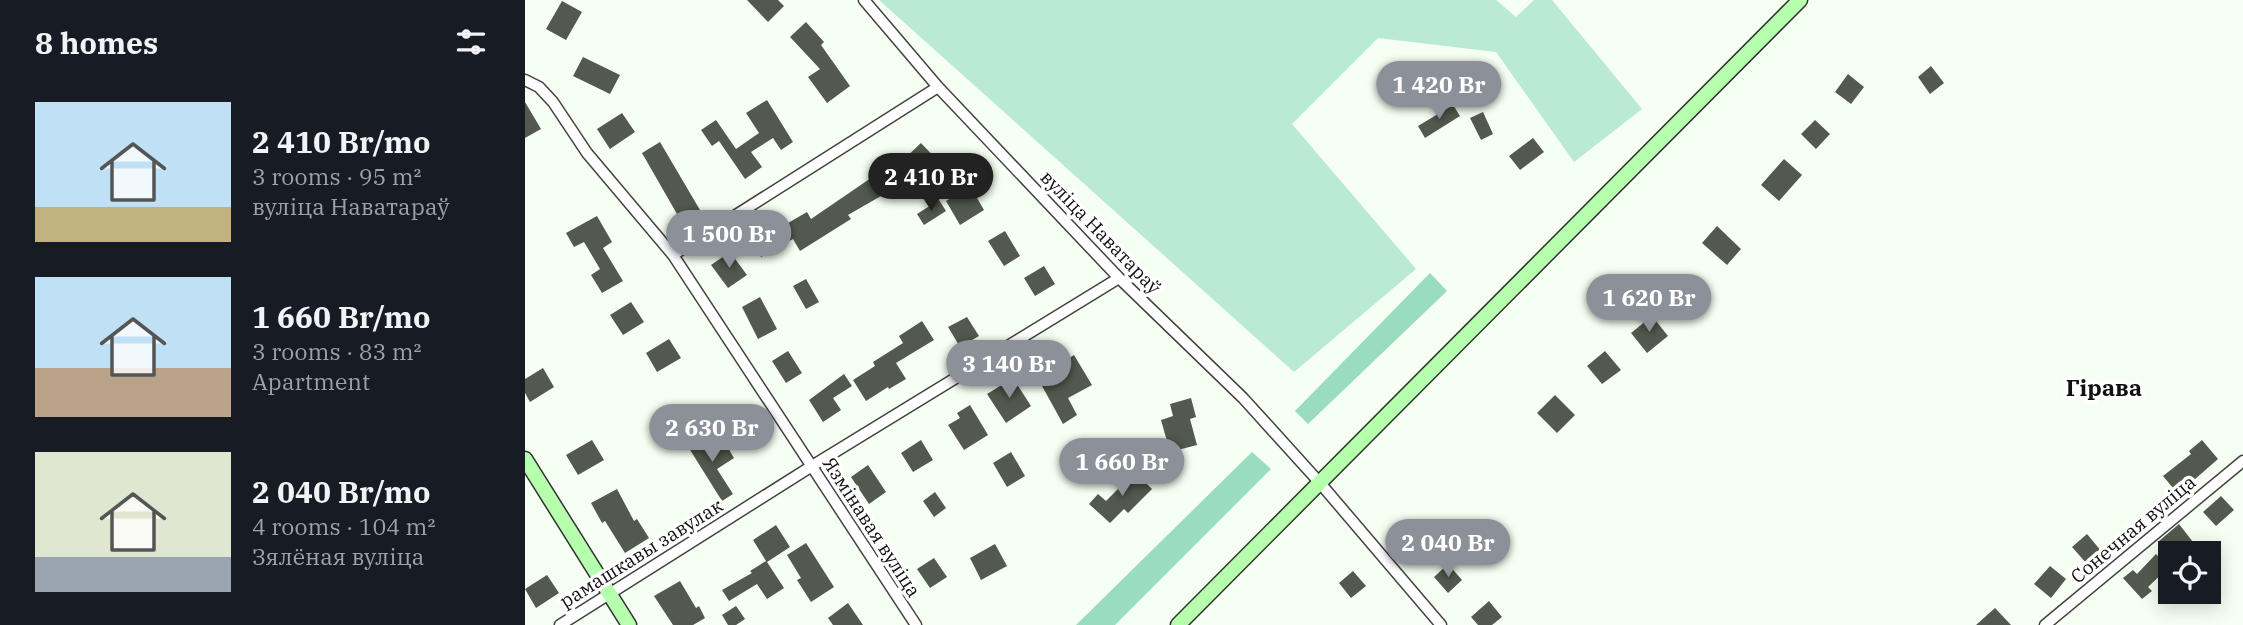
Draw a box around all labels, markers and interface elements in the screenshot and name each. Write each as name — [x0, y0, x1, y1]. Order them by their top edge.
text: 8 homes — [35, 23, 158, 62]
icon: filters — [452, 23, 490, 61]
pin: 1 420 Br — [1367, 61, 1511, 121]
text: 1 420 Br — [1392, 69, 1486, 99]
text: 2 410 Br/mo — [252, 122, 430, 161]
icon: home — [91, 130, 175, 214]
pin: 2 410 Br — [859, 154, 1003, 213]
text: 3 rooms · 95 m² — [252, 161, 422, 191]
text: 2 410 Br — [884, 161, 978, 191]
street label: вуліца Наватараў — [1036, 165, 1167, 300]
text: вуліца Наватараў — [252, 191, 450, 221]
pin: 1 500 Br — [657, 210, 801, 270]
text: 1 500 Br — [682, 218, 776, 248]
pin: 1 620 Br — [1577, 274, 1721, 334]
text: 1 620 Br — [1602, 282, 1696, 312]
text: 1 660 Br/mo — [252, 297, 430, 336]
icon: home — [91, 305, 175, 389]
text: 3 rooms · 83 m² — [252, 336, 422, 366]
pin: 3 140 Br — [937, 340, 1081, 400]
text: 3 140 Br — [962, 348, 1056, 378]
text: Apartment — [252, 366, 370, 396]
district label: Гірава — [2066, 372, 2142, 402]
pin: 2 630 Br — [640, 405, 784, 464]
text: 2 630 Br — [665, 412, 759, 442]
pin: 1 660 Br — [1050, 438, 1194, 498]
text: 1 660 Br — [1075, 446, 1169, 476]
street label: Язмінавая вуліца — [818, 453, 926, 601]
street label: Сонечная вуліца — [2066, 470, 2200, 588]
text: 2 040 Br/mo — [252, 472, 430, 511]
icon: home — [91, 480, 175, 564]
street label: рамашкавы завулак — [555, 493, 727, 613]
text: 4 rooms · 104 m² — [252, 511, 435, 541]
pin: 2 040 Br — [1376, 520, 1520, 579]
text: 2 040 Br — [1401, 527, 1495, 557]
text: Зялёная вуліца — [252, 541, 424, 571]
map controls — [2158, 541, 2221, 604]
button: locate — [2158, 541, 2221, 604]

